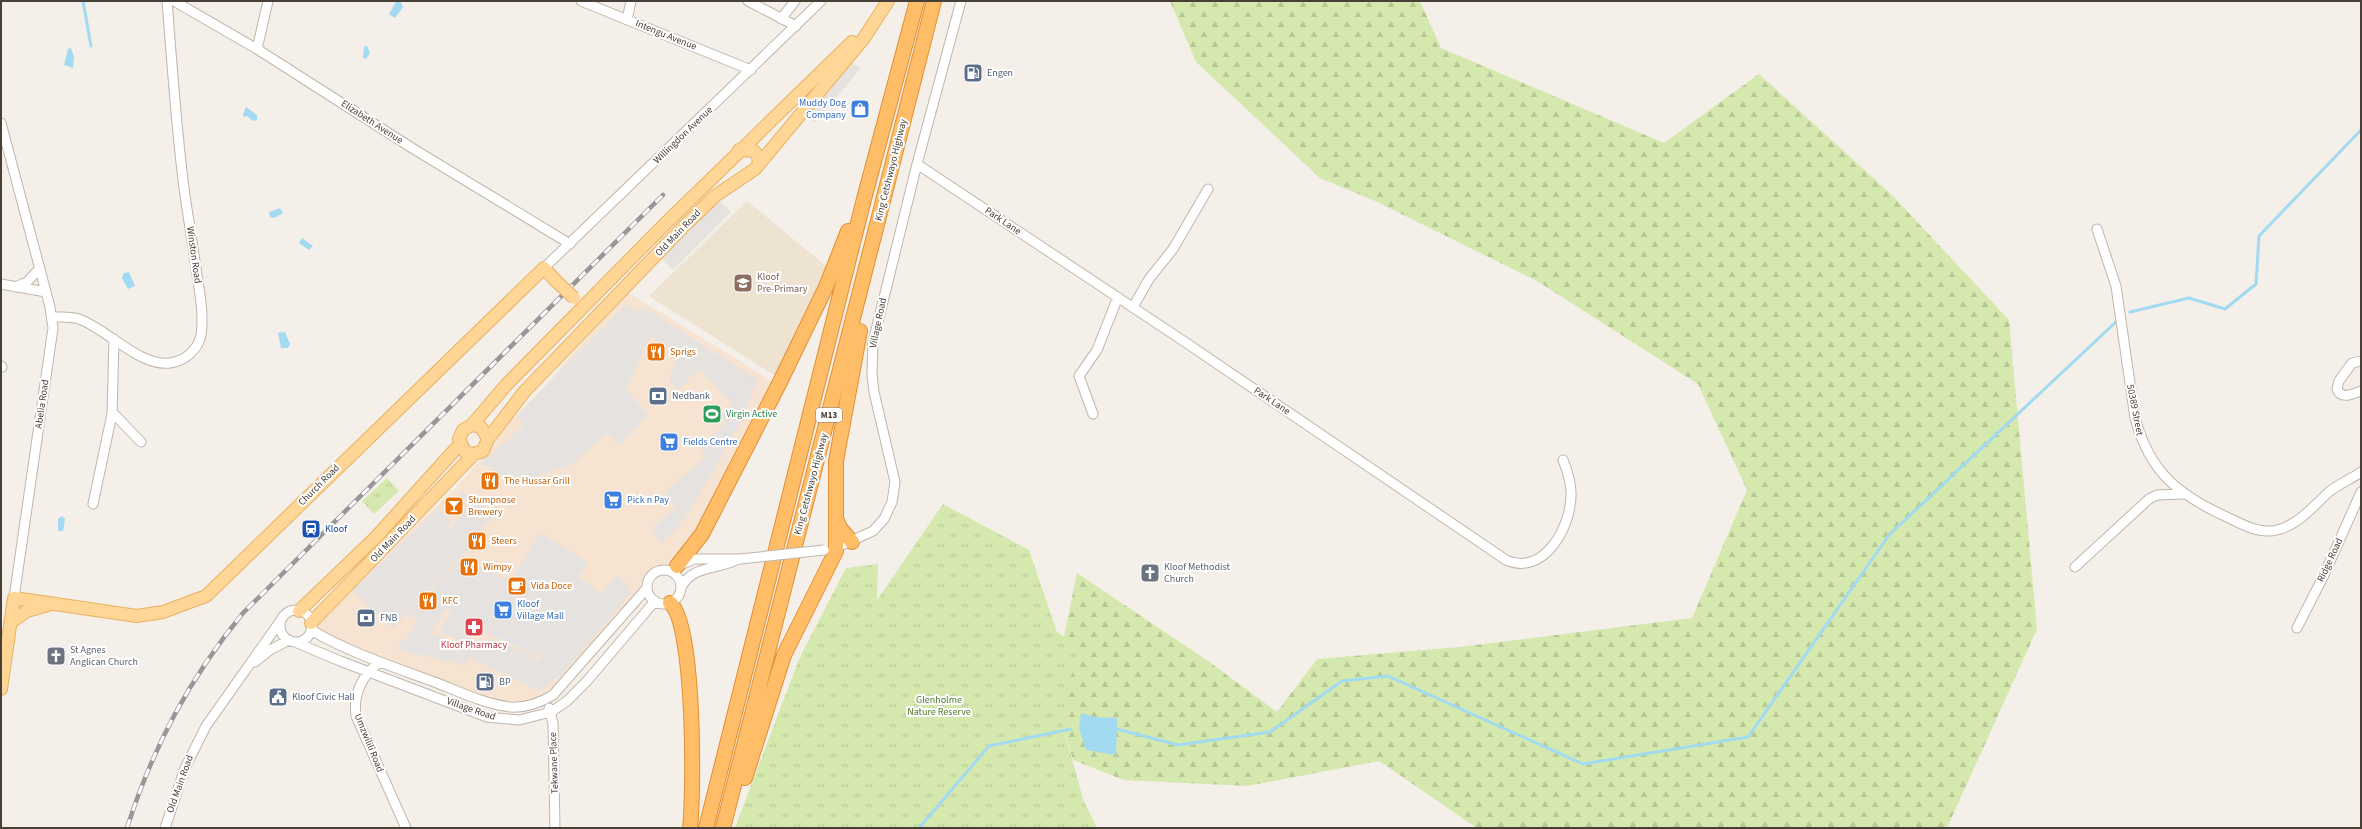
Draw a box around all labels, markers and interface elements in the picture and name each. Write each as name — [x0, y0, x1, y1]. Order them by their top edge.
street label: Intengu Avenue — [633, 16, 699, 54]
fuel station icon: Engen — [962, 62, 984, 84]
place label: Engen — [987, 66, 1013, 80]
place label: Muddy Dog Company — [799, 96, 846, 122]
street label: Elizabeth Avenue — [338, 97, 406, 147]
shop icon: Muddy Dog Company — [849, 98, 871, 120]
street label: Willingdon Avenue — [650, 103, 716, 167]
street label: King Cetshwayo Highway — [872, 117, 911, 222]
street label: Park Lane — [982, 204, 1024, 238]
street label: Old Main Road — [652, 206, 704, 260]
street label: Winston Road — [183, 226, 205, 284]
place label: Kloof Pre-Primary — [757, 270, 808, 296]
school or university icon: Kloof Pre-Primary — [732, 272, 754, 294]
street label: Village Road — [866, 297, 890, 349]
restaurant icon: Sprigs — [645, 341, 667, 363]
place label: Sprigs — [670, 345, 696, 359]
street label: Abelia Road — [32, 379, 52, 429]
street label: 50389 Street — [2123, 383, 2147, 437]
street label: Park Lane — [1251, 384, 1293, 418]
bank icon: Nedbank — [647, 385, 669, 407]
place label: Nedbank — [672, 389, 710, 403]
sports icon: Virgin Active — [701, 403, 723, 425]
place label: Virgin Active — [726, 407, 777, 421]
road number: M13 — [816, 408, 842, 422]
supermarket icon: Fields Centre — [658, 431, 680, 453]
street label: King Cetshwayo Highway — [791, 431, 831, 536]
place label: Fields Centre — [683, 435, 738, 449]
street label: Church Road — [295, 461, 343, 509]
restaurant icon: The Hussar Grill — [479, 470, 501, 492]
place label: The Hussar Grill — [504, 474, 570, 488]
supermarket icon: Pick n Pay — [602, 489, 624, 511]
place label: Stumpnose Brewery — [468, 493, 516, 519]
place label: Pick n Pay — [627, 493, 669, 507]
bar icon: Stumpnose Brewery — [443, 495, 465, 517]
street label: Old Main Road — [367, 512, 419, 566]
station icon: Kloof — [300, 518, 322, 540]
place label: Kloof — [325, 522, 348, 536]
restaurant icon: Steers — [466, 530, 488, 552]
place label: Steers — [491, 534, 517, 548]
street label: Ridge Road — [2314, 536, 2346, 584]
restaurant icon: Wimpy — [458, 556, 480, 578]
place label: Wimpy — [483, 560, 512, 574]
place label: Kloof Methodist Church — [1164, 560, 1230, 586]
church icon: Kloof Methodist Church — [1139, 562, 1161, 584]
cafe icon: Vida Doce — [506, 575, 528, 597]
place label: Vida Doce — [531, 579, 572, 593]
restaurant icon: KFC — [417, 590, 439, 612]
place label: KFC — [442, 594, 459, 608]
place label: Kloof Village Mall — [517, 597, 564, 623]
supermarket icon: Kloof Village Mall — [492, 599, 514, 621]
bank icon: FNB — [355, 607, 377, 629]
place label: FNB — [380, 611, 397, 625]
pharmacy icon: Kloof Pharmacy — [463, 616, 485, 638]
place label: Kloof Pharmacy — [441, 638, 507, 652]
place label: St Agnes Anglican Church — [70, 643, 138, 669]
church icon: St Agnes Anglican Church — [45, 645, 67, 667]
fuel station icon: BP — [474, 671, 496, 693]
place label: BP — [499, 675, 511, 689]
public building icon: Kloof Civic Hall — [267, 686, 289, 708]
place label: Kloof Civic Hall — [292, 690, 355, 704]
park label: Glenholme Nature Reserve — [907, 693, 971, 719]
street label: Village Road — [445, 694, 497, 724]
street label: Umzwilili Road — [351, 712, 387, 774]
street label: Tekwane Place — [546, 732, 562, 794]
street label: Old Main Road — [163, 753, 197, 815]

